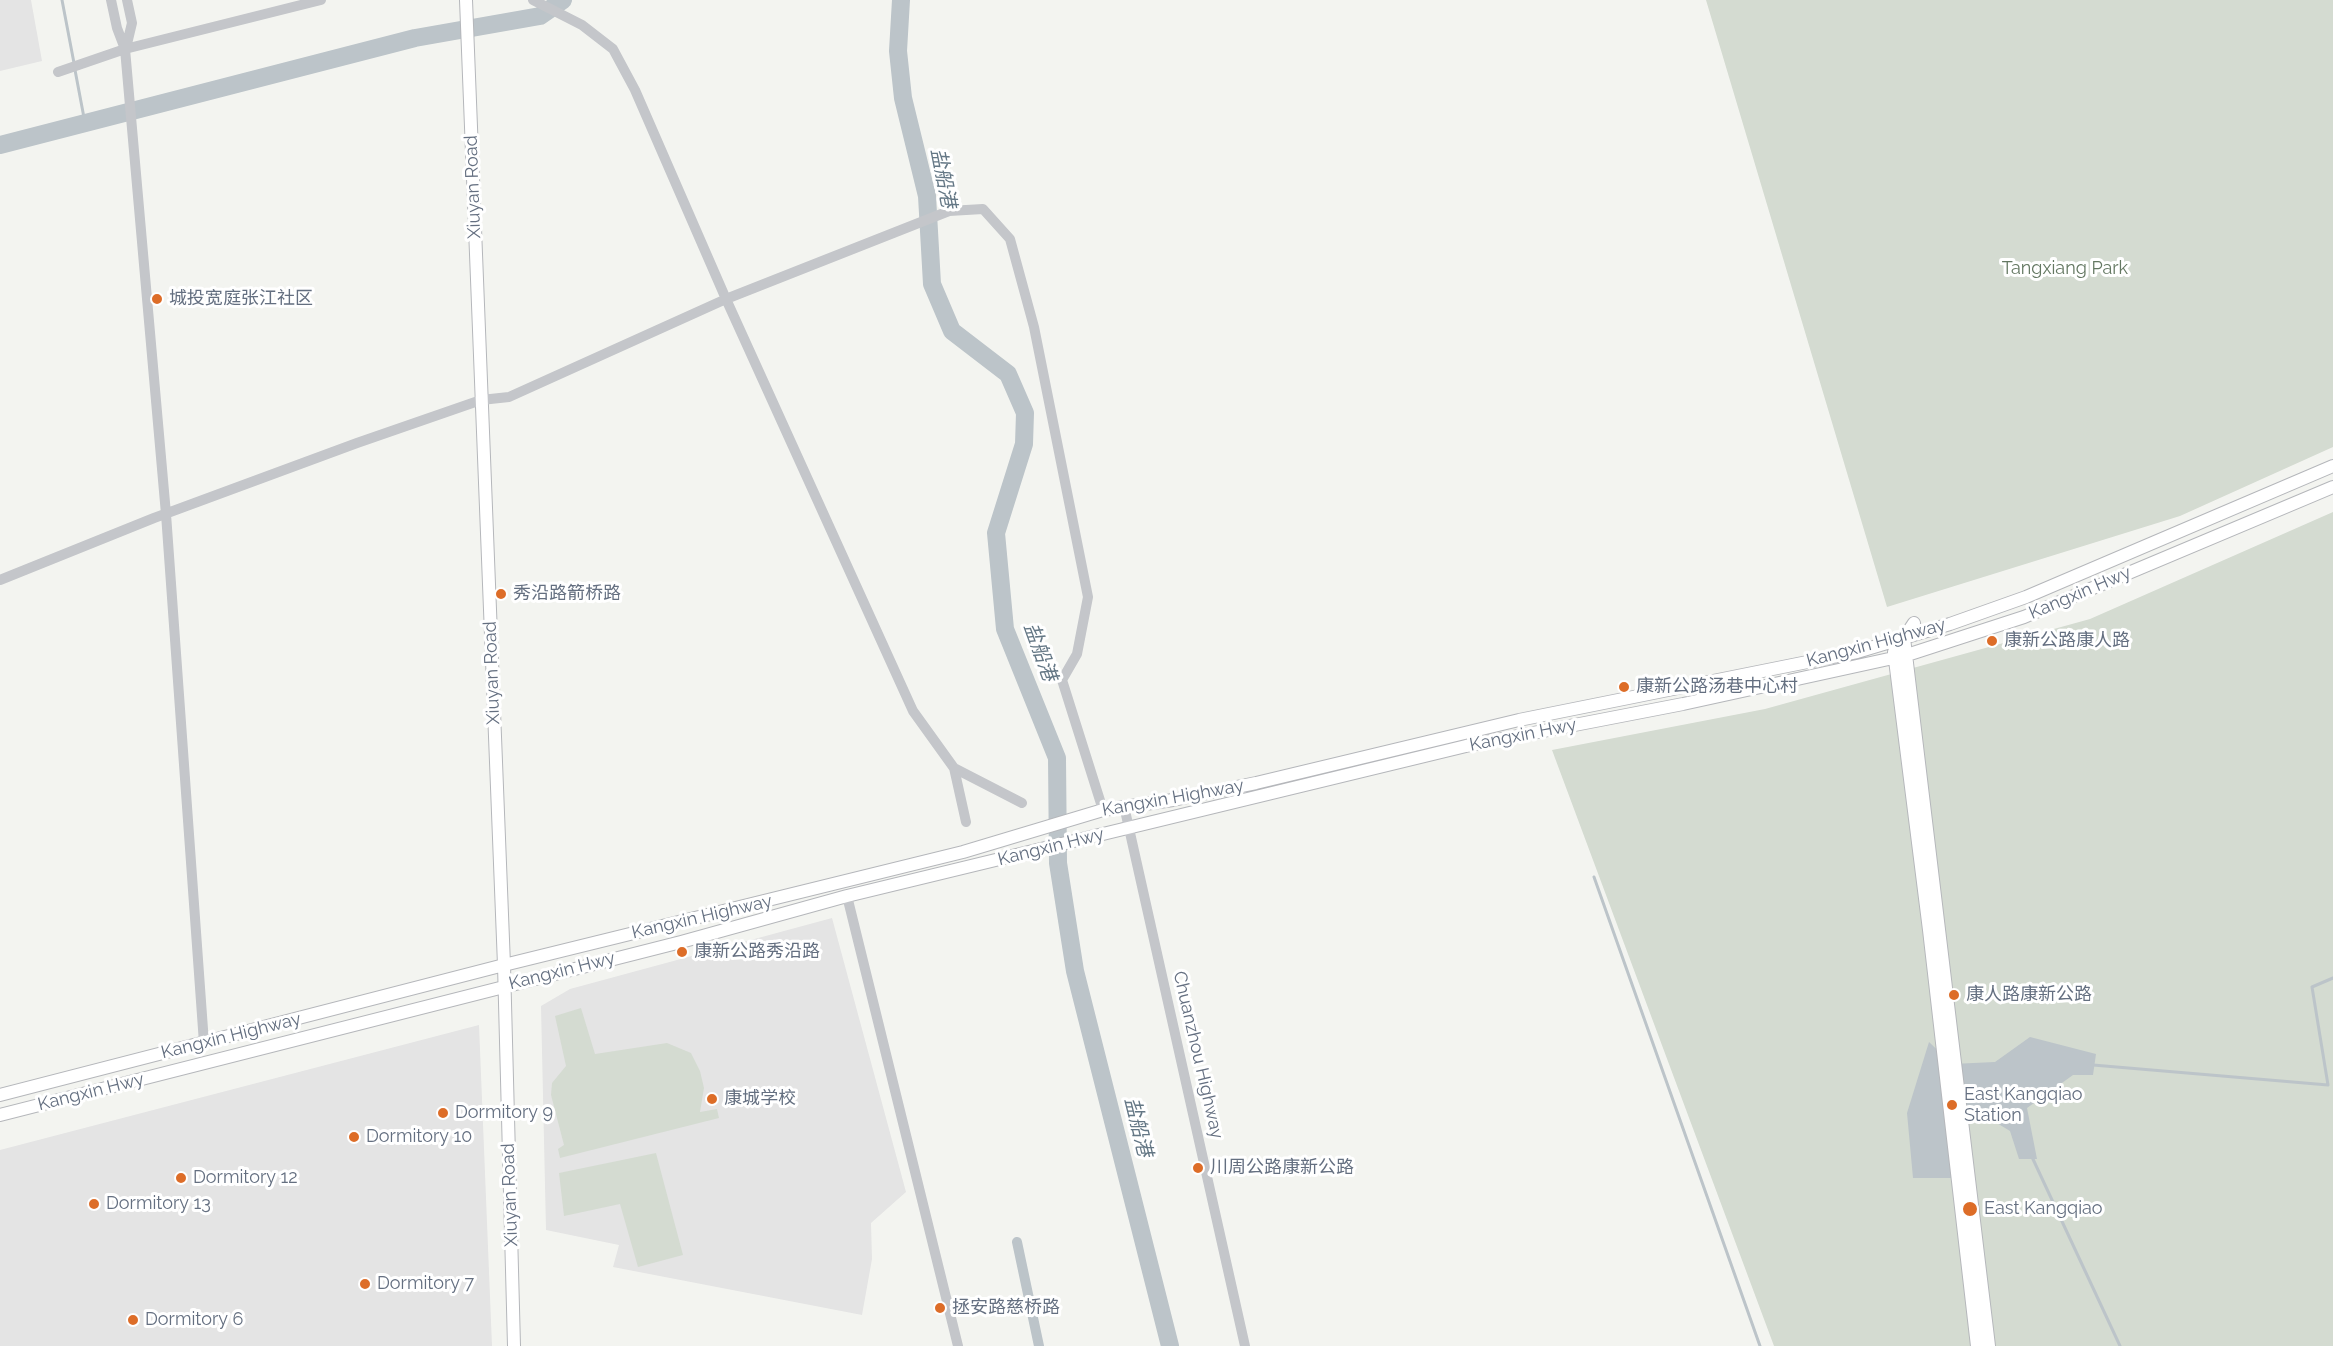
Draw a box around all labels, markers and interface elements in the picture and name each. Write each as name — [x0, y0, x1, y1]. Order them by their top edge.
street label: Xiuyan Road — [460, 135, 486, 239]
water label: 盐船港 — [925, 146, 961, 210]
park label: Tangxiang Park — [2002, 258, 2128, 280]
place label: 城投宽庭张江社区 — [169, 288, 313, 310]
marker: 城投宽庭张江社区 — [150, 292, 164, 306]
street label: Kangxin Hwy — [2026, 562, 2134, 624]
place label: 秀沿路箭桥路 — [513, 583, 621, 605]
marker: 秀沿路箭桥路 — [494, 587, 508, 601]
street label: Kangxin Highway — [1804, 614, 1948, 672]
water label: 盐船港 — [1018, 620, 1062, 684]
street label: Xiuyan Road — [479, 621, 505, 725]
place label: 康新公路康人路 — [2004, 630, 2130, 652]
marker: 康新公路康人路 — [1985, 634, 1999, 648]
place label: 康新公路汤巷中心村 — [1636, 676, 1798, 698]
marker: 康新公路汤巷中心村 — [1617, 680, 1631, 694]
street label: Kangxin Hwy — [1468, 714, 1578, 756]
street label: Kangxin Highway — [1101, 775, 1245, 821]
street label: Kangxin Hwy — [996, 823, 1106, 871]
street label: Kangxin Highway — [630, 890, 774, 944]
place label: 康新公路秀沿路 — [694, 941, 820, 963]
marker: 康新公路秀沿路 — [675, 945, 689, 959]
street label: Kangxin Hwy — [507, 947, 617, 995]
street label: Chuanzhou Highway — [1168, 969, 1228, 1141]
place label: 康人路康新公路 — [1966, 984, 2092, 1006]
marker: 康人路康新公路 — [1947, 988, 1961, 1002]
street label: Kangxin Highway — [159, 1008, 303, 1064]
street label: Kangxin Hwy — [36, 1068, 146, 1116]
place label: East Kangqiao Station — [1964, 1084, 2083, 1126]
place label: 康城学校 — [724, 1088, 796, 1110]
marker: 康城学校 — [705, 1092, 719, 1106]
water label: 盐船港 — [1119, 1095, 1157, 1159]
marker: East Kangqiao Station — [1945, 1098, 1959, 1112]
place label: Dormitory 9 — [455, 1102, 553, 1124]
marker: Dormitory 9 — [436, 1106, 450, 1120]
place label: Dormitory 10 — [366, 1126, 472, 1148]
marker: Dormitory 10 — [347, 1130, 361, 1144]
street label: Xiuyan Road — [497, 1143, 523, 1247]
place label: 川周公路康新公路 — [1210, 1157, 1354, 1179]
marker: 川周公路康新公路 — [1191, 1161, 1205, 1175]
place label: Dormitory 12 — [193, 1167, 298, 1189]
marker: Dormitory 12 — [174, 1171, 188, 1185]
place label: Dormitory 13 — [106, 1193, 211, 1215]
marker: Dormitory 13 — [87, 1197, 101, 1211]
place label: East Kangqiao — [1984, 1198, 2103, 1220]
marker: East Kangqiao — [1961, 1200, 1979, 1218]
place label: Dormitory 7 — [377, 1273, 474, 1295]
marker: Dormitory 7 — [358, 1277, 372, 1291]
place label: 拯安路慈桥路 — [952, 1297, 1060, 1319]
marker: 拯安路慈桥路 — [933, 1301, 947, 1315]
place label: Dormitory 6 — [145, 1309, 243, 1331]
marker: Dormitory 6 — [126, 1313, 140, 1327]

